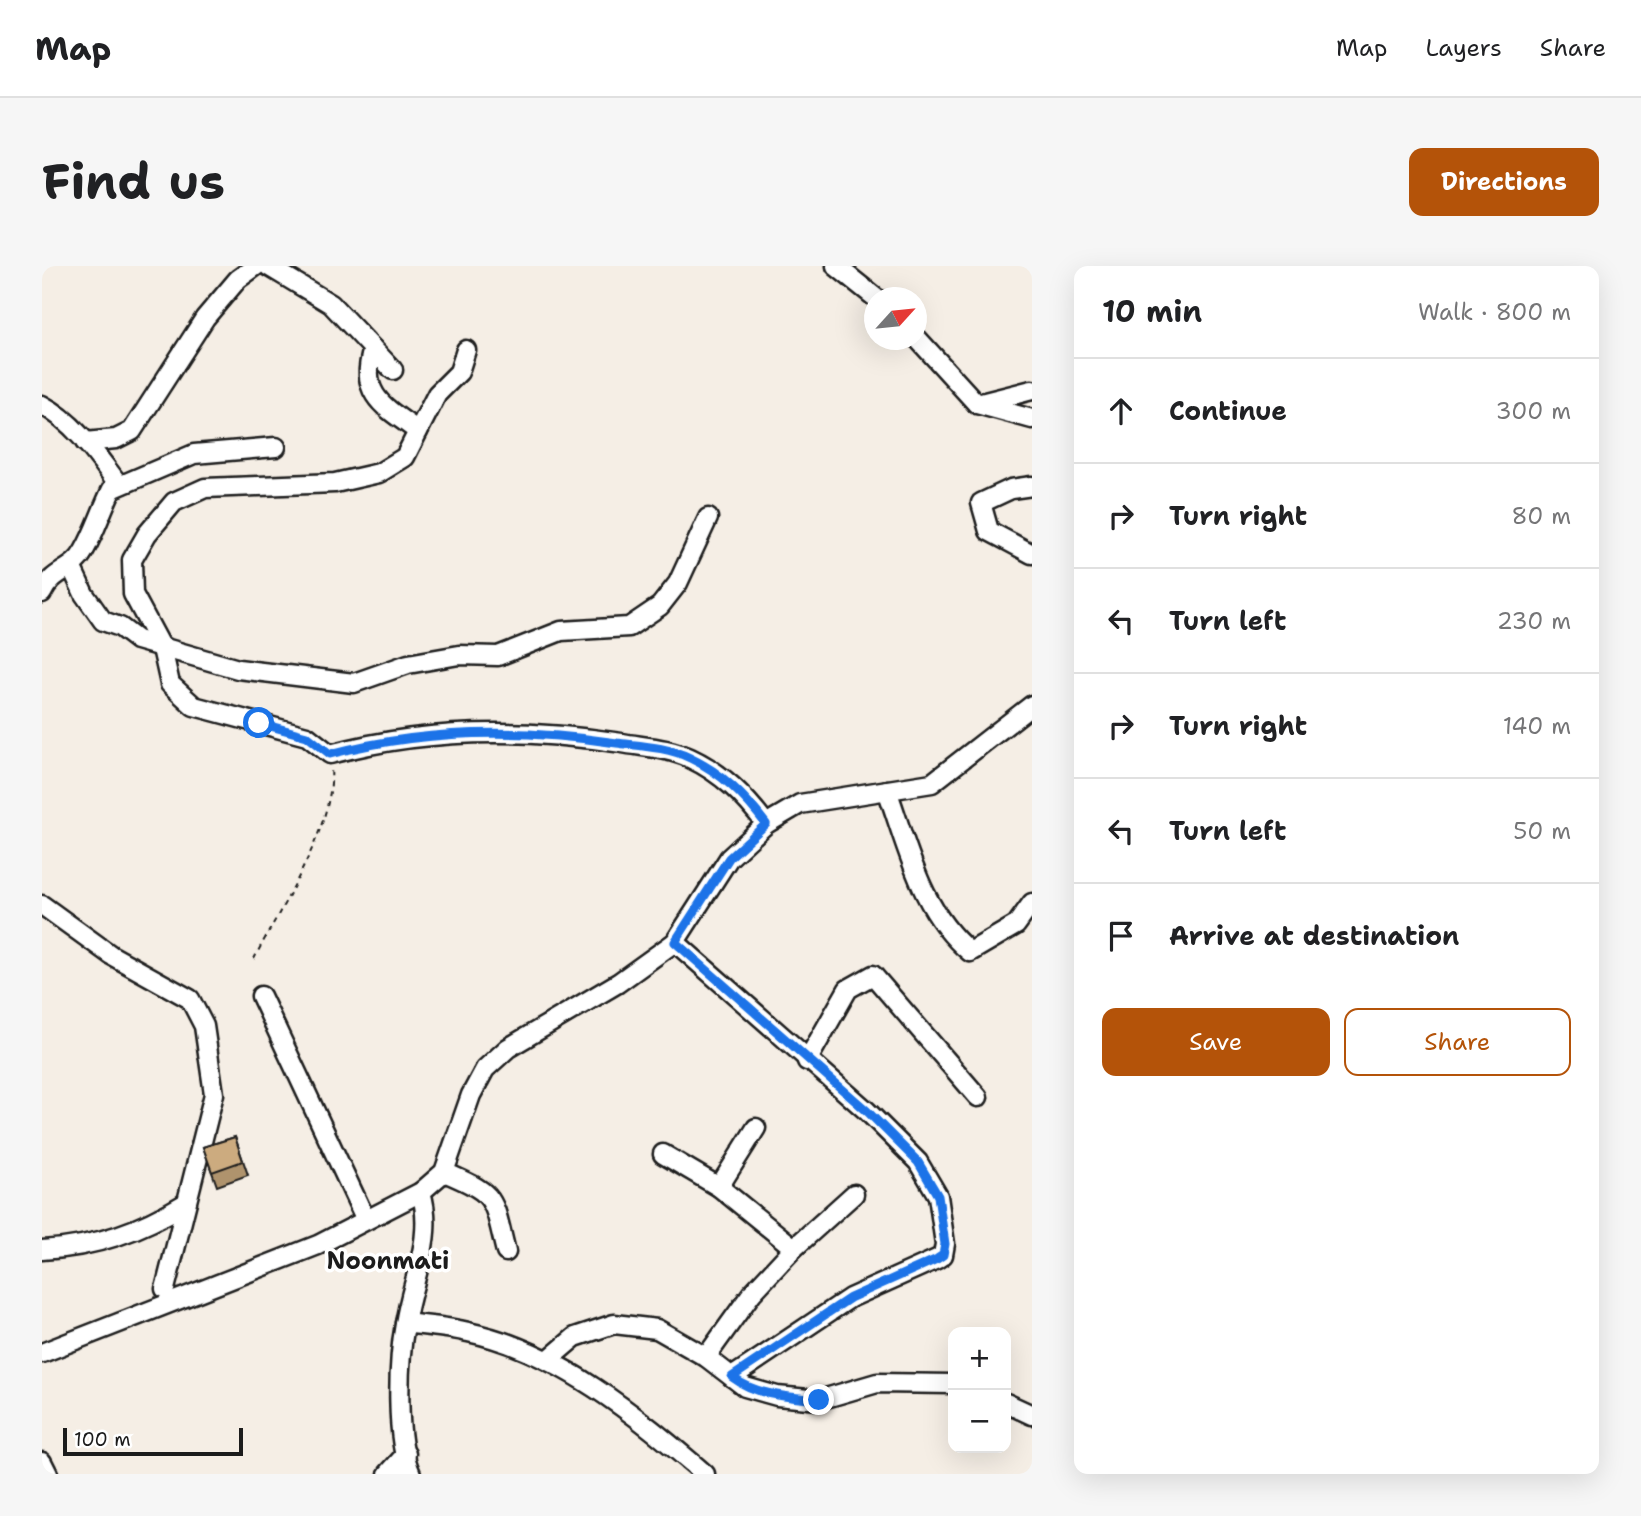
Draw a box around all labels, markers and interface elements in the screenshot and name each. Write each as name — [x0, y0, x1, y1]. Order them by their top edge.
text: Map — [35, 26, 111, 71]
text: Map — [1336, 32, 1387, 64]
text: Layers — [1425, 32, 1502, 64]
text: Share — [1540, 32, 1606, 64]
button: Directions — [1409, 148, 1599, 216]
text: Find us — [42, 149, 225, 215]
north arrow — [864, 287, 927, 350]
text: 10 min — [1102, 291, 1202, 332]
text: Walk · 800 m — [1418, 297, 1571, 327]
icon: ahead — [1102, 392, 1140, 430]
text: Continue — [1169, 393, 1287, 428]
text: 300 m — [1496, 396, 1571, 426]
icon: right — [1102, 497, 1140, 535]
text: Turn right — [1169, 498, 1307, 533]
text: 80 m — [1512, 501, 1571, 531]
icon: left — [1102, 602, 1140, 640]
text: Turn left — [1169, 603, 1286, 638]
text: 230 m — [1497, 606, 1571, 636]
route start — [243, 707, 274, 738]
icon: right — [1102, 707, 1140, 745]
text: Turn right — [1169, 708, 1307, 743]
text: 140 m — [1503, 711, 1571, 741]
icon: left — [1102, 812, 1140, 850]
text: Turn left — [1169, 813, 1286, 848]
text: 50 m — [1513, 816, 1571, 846]
icon: arrive — [1102, 917, 1140, 955]
text: Arrive at destination — [1169, 918, 1459, 953]
button: Save — [1102, 1008, 1330, 1076]
button: Share — [1344, 1008, 1571, 1076]
district label: Noonmati — [327, 1245, 449, 1277]
map controls — [948, 1327, 1011, 1453]
button: + — [948, 1327, 1011, 1390]
route end — [803, 1384, 834, 1415]
button: − — [948, 1390, 1011, 1453]
scale bar — [63, 1425, 243, 1457]
text: 100 m — [74, 1427, 131, 1452]

